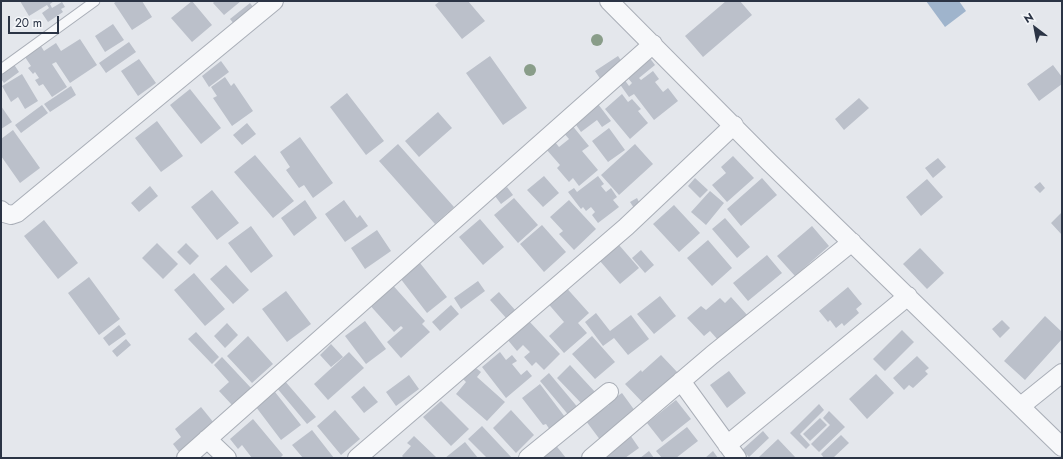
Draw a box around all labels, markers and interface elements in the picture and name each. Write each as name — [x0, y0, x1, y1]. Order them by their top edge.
scale bar — [10, 8, 61, 34]
north arrow — [1015, 8, 1055, 48]
text: N — [1021, 9, 1037, 27]
text: 20 m — [15, 14, 42, 32]

